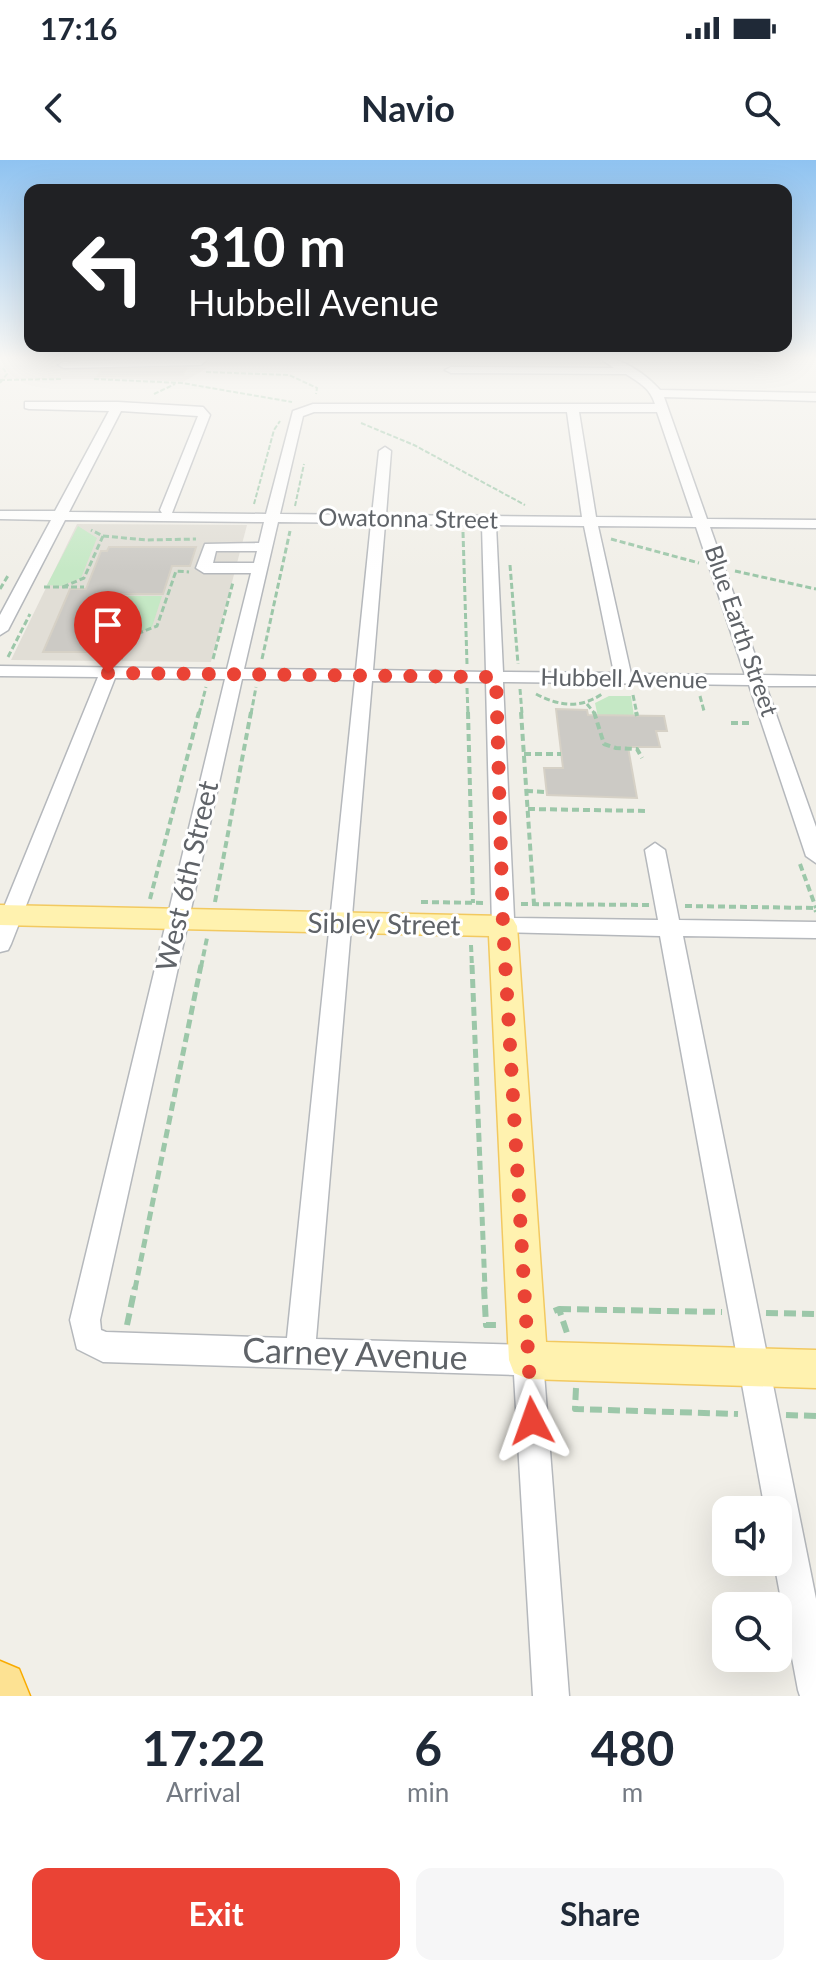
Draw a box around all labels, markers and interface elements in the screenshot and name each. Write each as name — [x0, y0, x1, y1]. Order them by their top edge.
text: 17:16 — [40, 10, 117, 46]
icon: back — [32, 86, 76, 130]
text: Navio — [361, 86, 455, 130]
icon: search — [740, 86, 784, 130]
text: 310 m — [188, 212, 346, 279]
icon: left — [56, 216, 160, 320]
text: Hubbell Avenue — [188, 280, 439, 324]
street label: Owatonna Street — [318, 501, 499, 534]
street label: Blue Earth Street — [700, 541, 785, 720]
pin — [74, 591, 142, 673]
icon: arrive — [86, 603, 130, 647]
street label: Hubbell Avenue — [540, 662, 708, 693]
street label: West 6th Street — [148, 777, 224, 974]
street label: Sibley Street — [307, 905, 461, 941]
street label: Carney Avenue — [242, 1328, 468, 1377]
position arrow — [490, 1379, 574, 1463]
map controls — [712, 1496, 792, 1672]
button: sound — [712, 1496, 792, 1576]
button: search — [712, 1592, 792, 1672]
text: 17:22 — [142, 1719, 265, 1776]
text: 6 — [414, 1719, 442, 1776]
text: 480 — [591, 1719, 674, 1776]
text: Arrival — [166, 1776, 241, 1808]
text: min — [407, 1776, 449, 1808]
text: m — [622, 1776, 643, 1808]
button: Exit — [32, 1868, 400, 1960]
button: Share — [416, 1868, 784, 1960]

